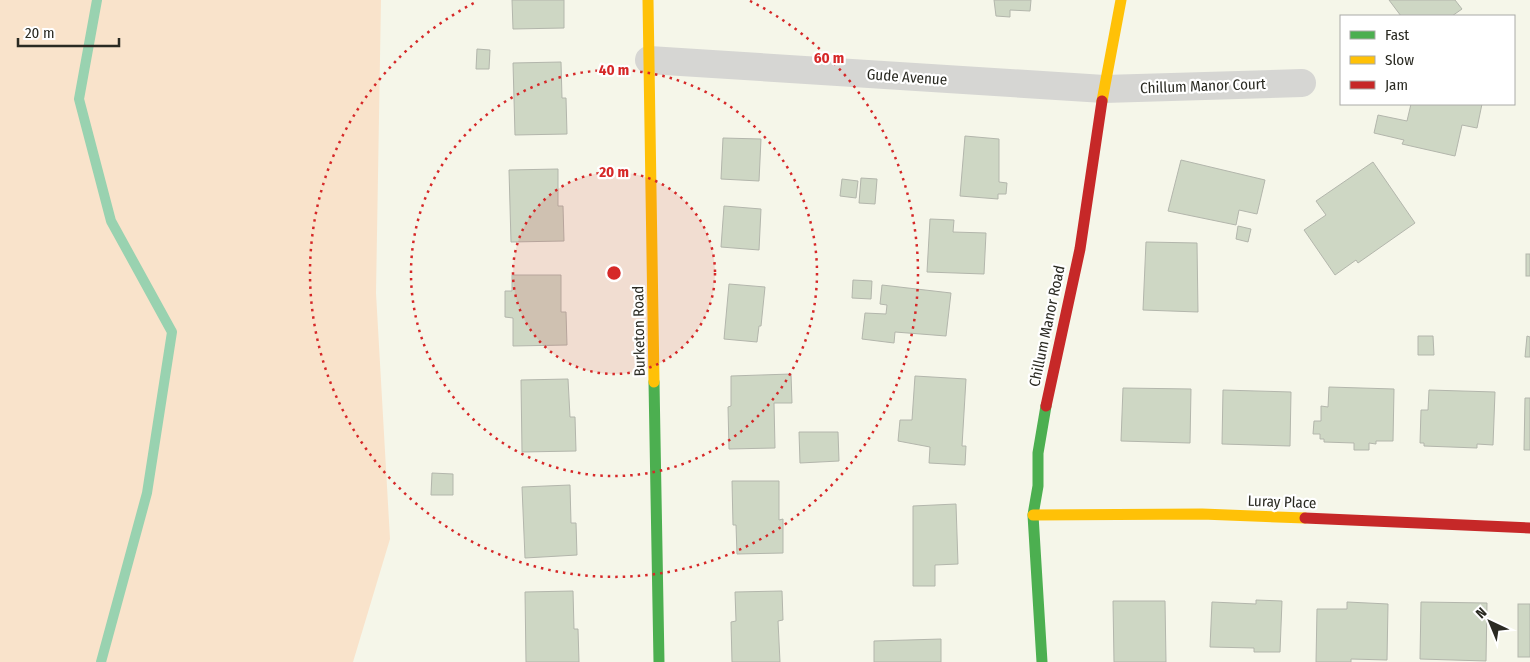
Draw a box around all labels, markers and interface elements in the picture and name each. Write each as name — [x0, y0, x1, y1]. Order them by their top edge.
scale bar — [18, 15, 119, 47]
legend — [1340, 15, 1515, 105]
text: 20 m — [25, 24, 55, 42]
text: Fast — [1385, 26, 1409, 44]
text: 60 m — [814, 49, 844, 67]
text: Slow — [1385, 51, 1414, 69]
text: 40 m — [599, 61, 629, 79]
street label: Gude Avenue — [866, 65, 948, 89]
street label: Chillum Manor Court — [1140, 75, 1266, 97]
text: Jam — [1385, 76, 1408, 94]
text: 20 m — [598, 163, 629, 181]
centre of rings — [605, 264, 623, 282]
street label: Chillum Manor Road — [1025, 264, 1069, 388]
street label: Burketon Road — [629, 286, 649, 376]
street label: Luray Place — [1247, 492, 1317, 512]
north arrow — [1465, 597, 1515, 647]
text: N — [1472, 604, 1490, 622]

